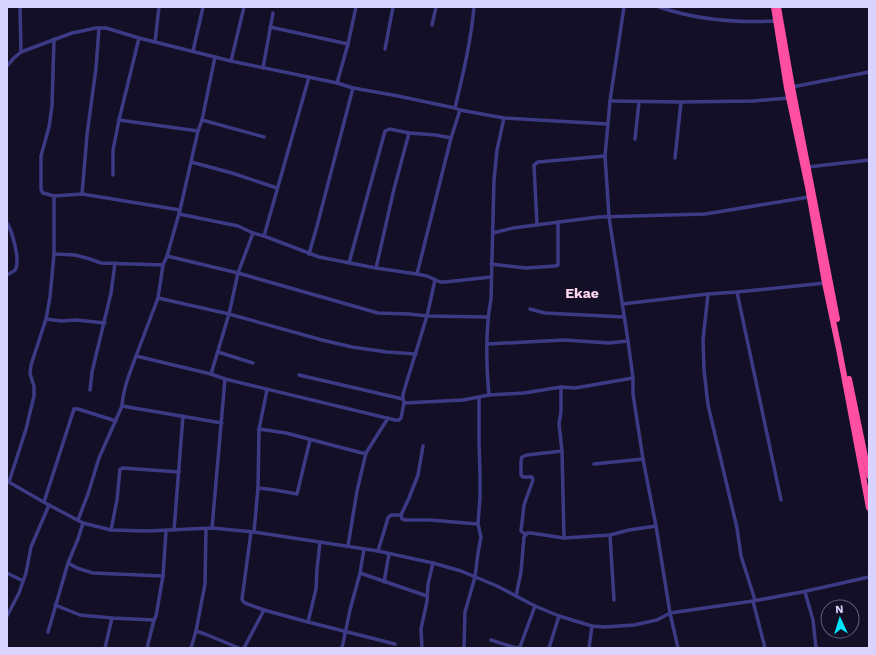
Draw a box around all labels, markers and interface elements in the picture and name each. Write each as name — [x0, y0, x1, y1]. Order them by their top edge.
district label: Ekae — [565, 285, 599, 301]
north arrow — [820, 599, 860, 639]
text: N — [835, 603, 844, 616]

